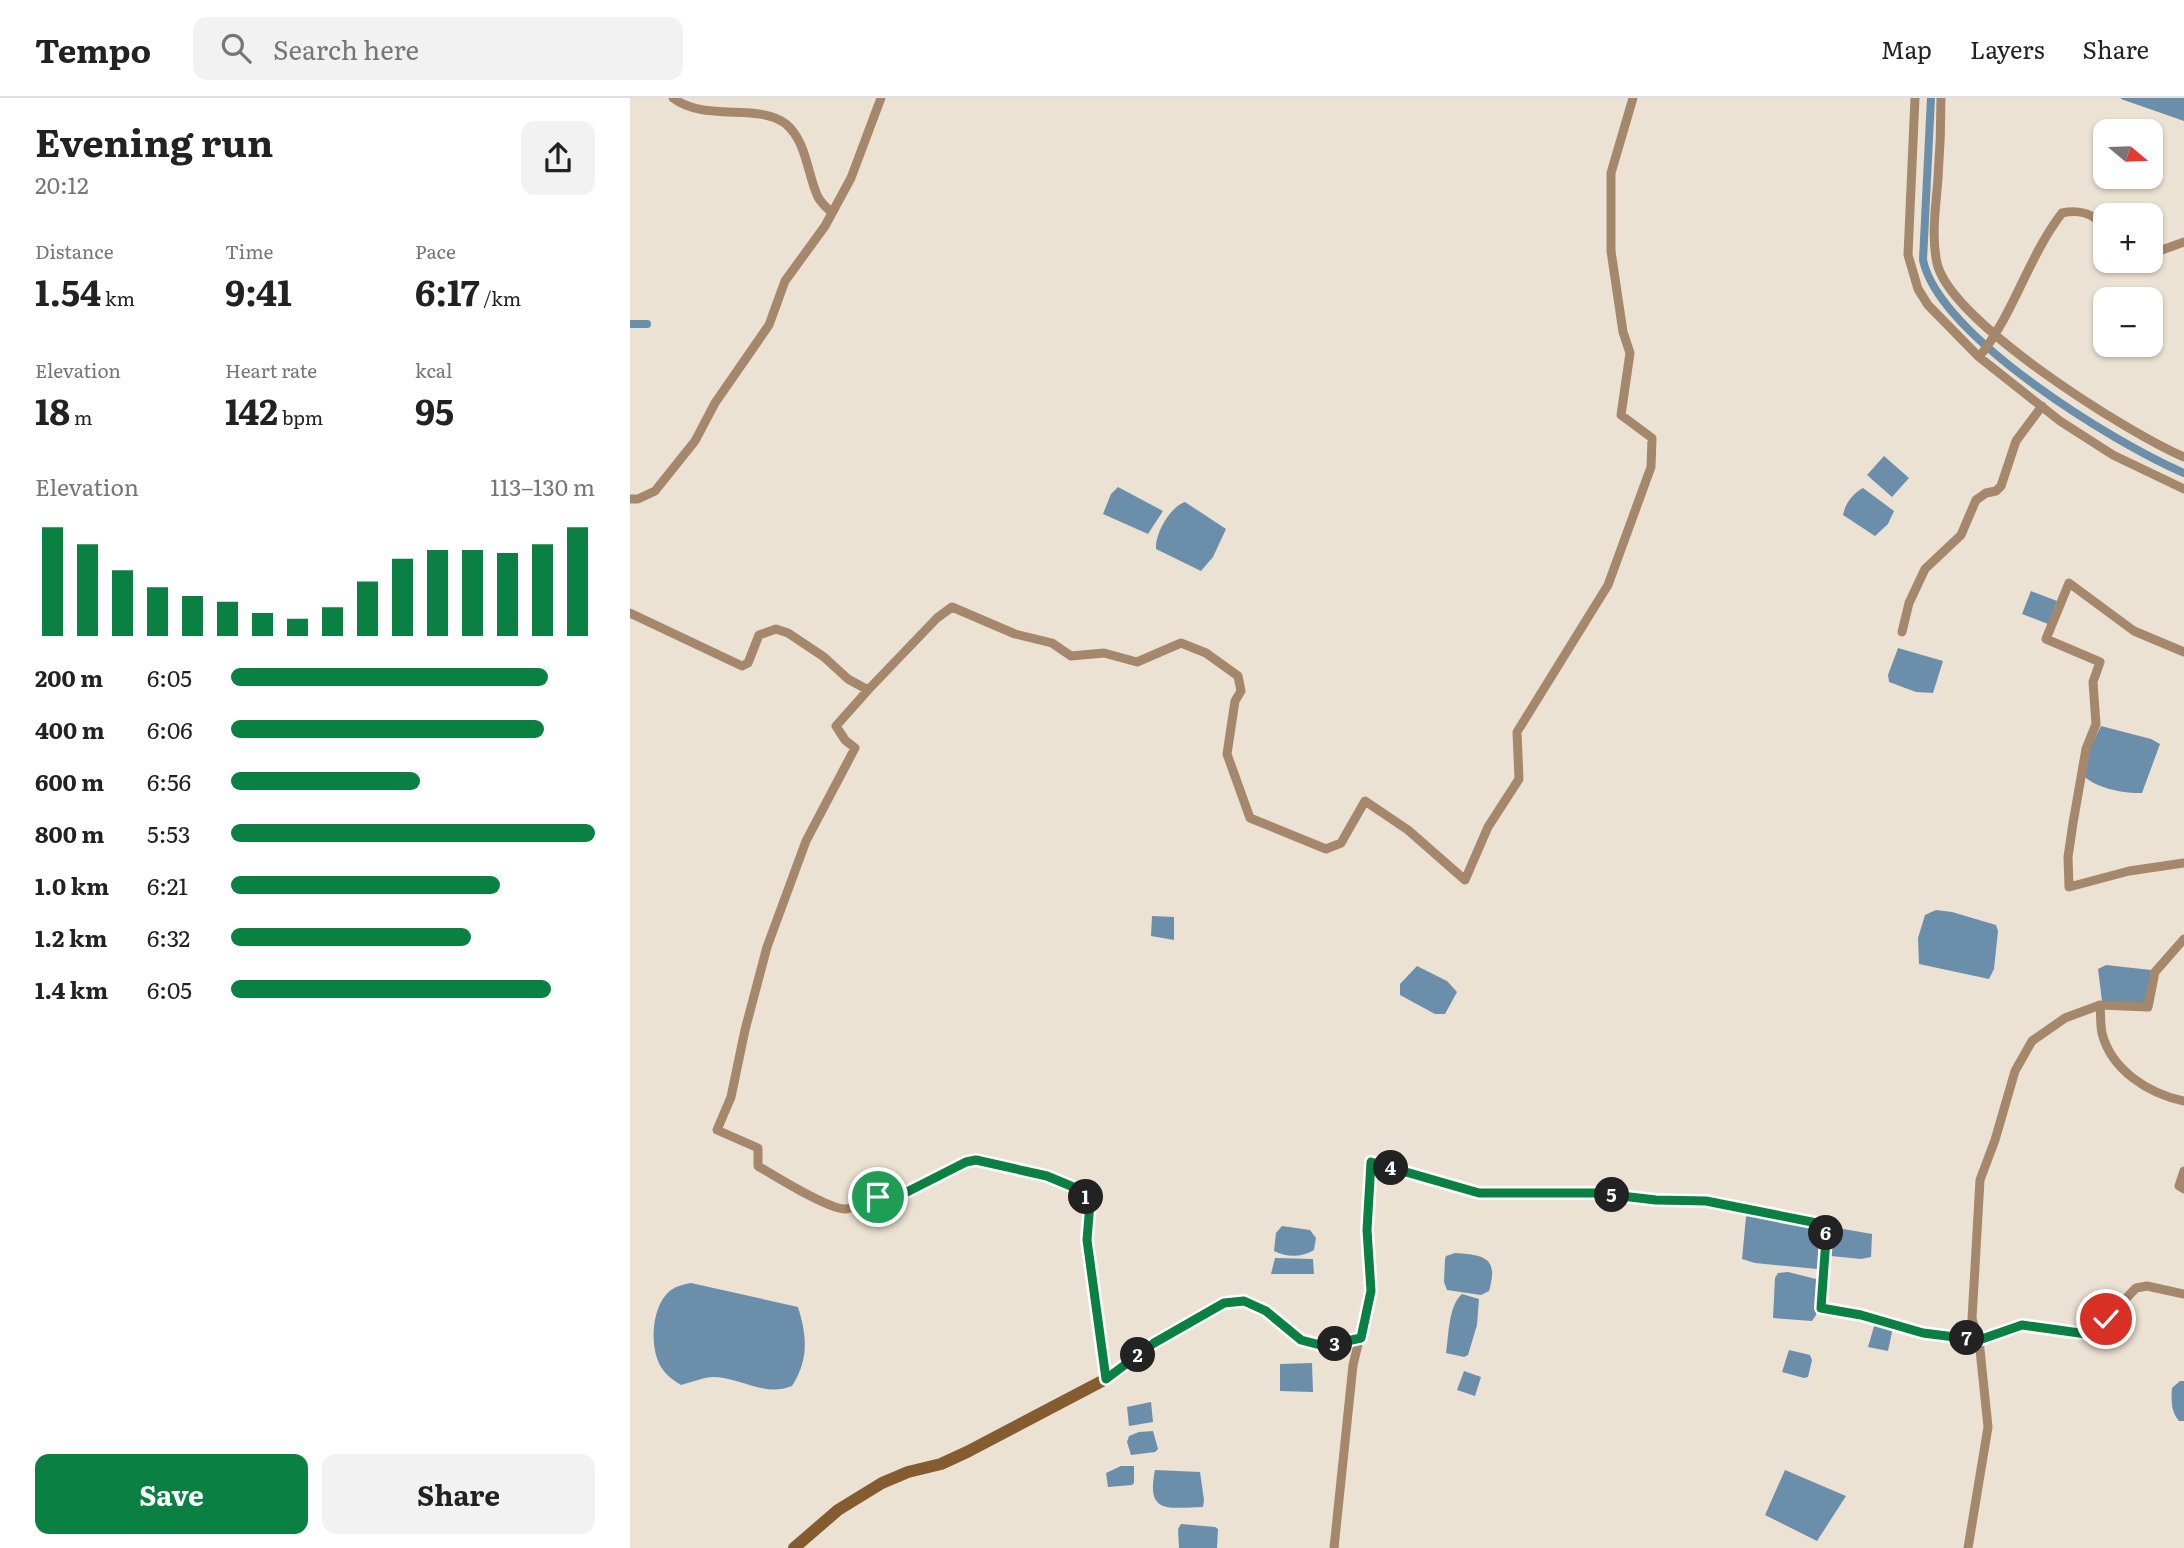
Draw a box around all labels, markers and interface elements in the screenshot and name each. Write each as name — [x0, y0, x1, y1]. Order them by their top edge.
search box — [193, 17, 683, 80]
text: Tempo — [35, 24, 151, 73]
icon: search — [217, 29, 255, 67]
text: Search here — [273, 29, 419, 68]
text: Map — [1881, 31, 1932, 66]
text: Layers — [1970, 31, 2044, 66]
text: Share — [2082, 31, 2149, 66]
text: Evening run — [35, 112, 273, 169]
north arrow — [2093, 119, 2163, 189]
map controls — [2093, 119, 2163, 357]
button: share — [521, 121, 595, 195]
text: 20:12 — [35, 167, 89, 201]
button: + — [2093, 203, 2163, 273]
text: Distance — [35, 237, 114, 265]
text: Time — [225, 237, 273, 265]
text: Pace — [415, 237, 456, 265]
text: 1.54 — [35, 265, 101, 317]
text: 9:41 — [225, 265, 292, 317]
text: 6:17 — [415, 265, 479, 317]
text: km — [101, 284, 135, 312]
text: /km — [479, 284, 521, 312]
button: − — [2093, 287, 2163, 357]
text: Elevation — [35, 356, 121, 384]
text: Heart rate — [225, 356, 317, 384]
text: kcal — [415, 356, 452, 384]
text: 18 — [35, 384, 70, 436]
text: 142 — [225, 384, 278, 436]
text: 95 — [415, 384, 454, 436]
text: m — [70, 403, 92, 431]
text: bpm — [278, 403, 323, 431]
text: Elevation — [35, 469, 139, 503]
text: 113–130 m — [490, 469, 595, 503]
text: 200 m — [35, 660, 103, 694]
text: 6:05 — [147, 660, 192, 694]
text: 400 m — [35, 712, 105, 746]
text: 6:06 — [147, 712, 193, 746]
text: 600 m — [35, 764, 104, 798]
text: 6:56 — [147, 764, 191, 798]
text: 800 m — [35, 816, 104, 850]
text: 5:53 — [147, 816, 191, 850]
text: 1.0 km — [35, 868, 109, 902]
text: 6:21 — [147, 868, 188, 902]
text: 1.2 km — [35, 920, 107, 954]
text: 6:32 — [147, 920, 190, 954]
text: 1.4 km — [35, 972, 108, 1006]
text: 6:05 — [147, 972, 192, 1006]
pin: 4 — [1374, 1150, 1408, 1186]
text: 4 — [1385, 1153, 1396, 1181]
pin — [848, 1167, 908, 1227]
icon: arrive — [859, 1178, 897, 1216]
pin: 5 — [1594, 1178, 1630, 1212]
pin: 1 — [1068, 1180, 1104, 1214]
text: 5 — [1606, 1180, 1617, 1208]
text: 1 — [1082, 1182, 1089, 1210]
pin: 6 — [1808, 1216, 1844, 1250]
text: 6 — [1820, 1218, 1831, 1246]
pin — [2076, 1289, 2136, 1349]
icon: check — [2087, 1300, 2125, 1338]
pin: 7 — [1950, 1320, 1984, 1356]
text: 7 — [1961, 1323, 1972, 1351]
pin: 3 — [1318, 1326, 1352, 1362]
text: 3 — [1329, 1329, 1340, 1357]
pin: 2 — [1120, 1338, 1156, 1372]
text: 2 — [1132, 1340, 1143, 1368]
button: Save — [35, 1454, 308, 1534]
button: Share — [322, 1454, 595, 1534]

